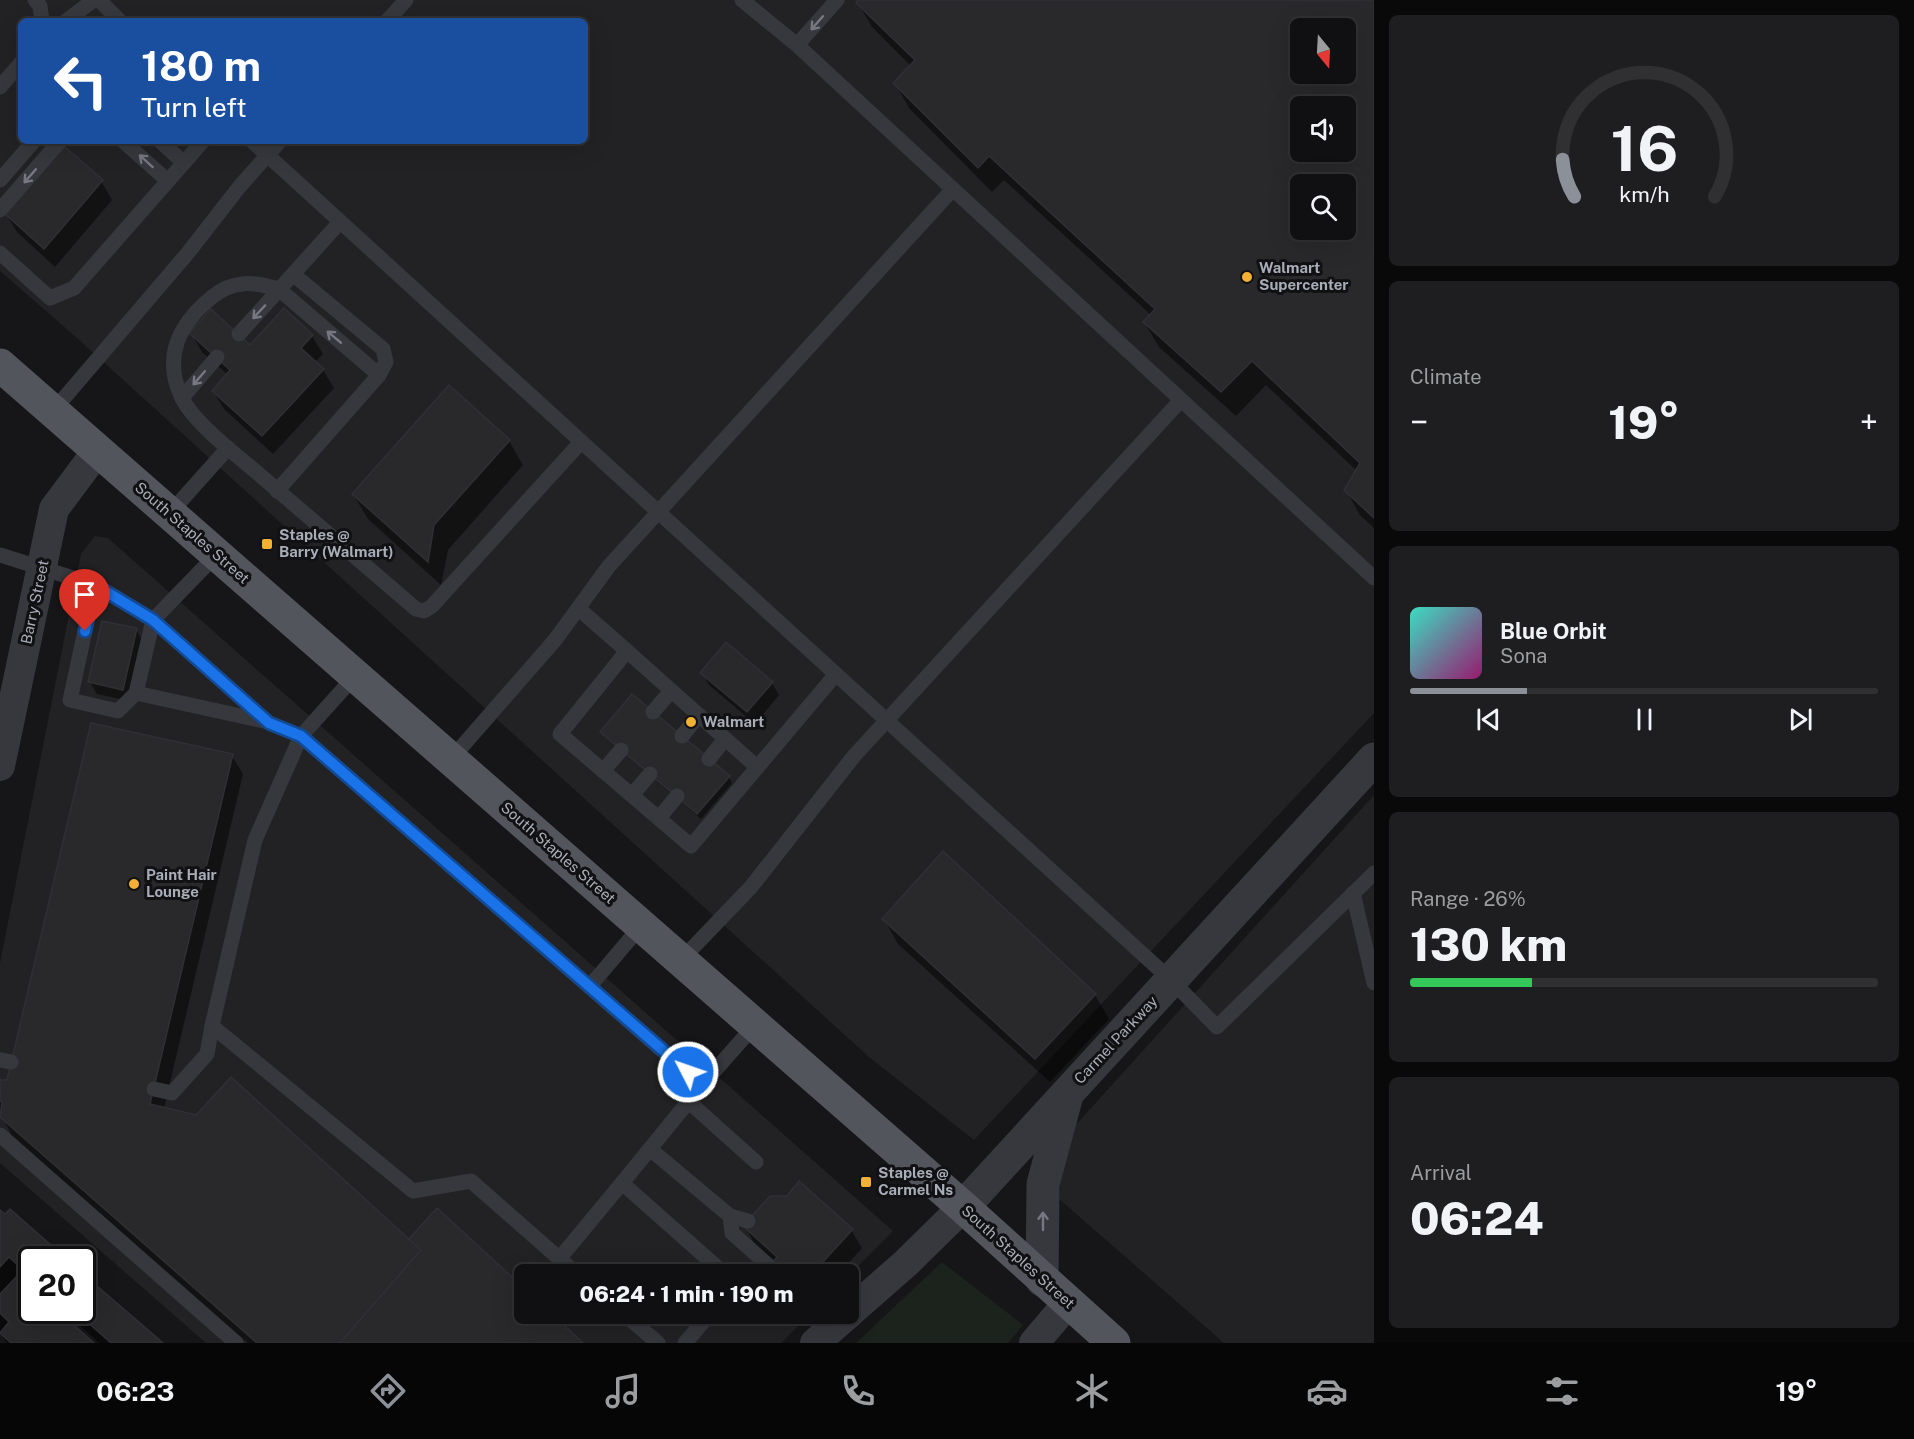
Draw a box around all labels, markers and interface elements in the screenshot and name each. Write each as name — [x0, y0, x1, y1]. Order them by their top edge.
one-way arrow — [810, 15, 824, 30]
north arrow — [1290, 18, 1356, 84]
map controls — [1290, 18, 1356, 240]
text: 180 m — [141, 41, 261, 90]
icon: left — [42, 42, 120, 120]
text: Turn left — [141, 91, 247, 123]
button: sound — [1290, 96, 1356, 162]
text: 16 — [1610, 112, 1678, 185]
one-way arrow — [139, 154, 154, 168]
one-way arrow — [23, 168, 37, 183]
button: search — [1290, 174, 1356, 240]
text: km/h — [1619, 183, 1669, 208]
place label: Walmart Supercenter — [1259, 259, 1349, 293]
marker: Walmart Supercenter — [1240, 270, 1254, 284]
one-way arrow — [252, 305, 266, 320]
one-way arrow — [327, 330, 342, 344]
text: Climate — [1410, 365, 1482, 389]
one-way arrow — [192, 370, 206, 385]
text: 19° — [1608, 396, 1680, 449]
text: − — [1410, 403, 1428, 441]
text: + — [1860, 403, 1878, 441]
street label: South Staples Street — [132, 478, 253, 587]
place label: Staples @ Barry (Walmart) — [279, 526, 394, 560]
marker: Staples @ Barry (Walmart) — [260, 537, 274, 551]
street label: Barry Street — [17, 558, 52, 646]
pin — [59, 569, 110, 631]
icon: arrive — [68, 578, 101, 611]
text: Blue Orbit — [1500, 618, 1607, 644]
text: Sona — [1500, 644, 1547, 668]
icon: previous — [1472, 703, 1505, 736]
icon: pause — [1628, 703, 1661, 736]
icon: next — [1784, 703, 1817, 736]
place label: Walmart — [703, 713, 764, 730]
marker: Walmart — [684, 715, 698, 729]
street label: South Staples Street — [498, 798, 619, 907]
place label: Paint Hair Lounge — [146, 866, 217, 900]
marker: Paint Hair Lounge — [127, 877, 141, 891]
text: Range · 26% — [1410, 887, 1526, 911]
text: 130 km — [1410, 918, 1567, 971]
street label: Carmel Parkway — [1071, 992, 1161, 1087]
position arrow — [656, 1040, 720, 1104]
text: Arrival — [1410, 1161, 1472, 1185]
place label: Staples @ Carmel Ns — [878, 1164, 953, 1198]
marker: Staples @ Carmel Ns — [859, 1175, 873, 1189]
text: 06:24 — [1410, 1192, 1544, 1245]
street label: South Staples Street — [959, 1202, 1078, 1312]
one-way arrow — [1037, 1212, 1048, 1232]
speed limit sign: 20 — [18, 1246, 96, 1324]
text: 06:24 · 1 min · 190 m — [580, 1281, 793, 1307]
icon: directions — [367, 1370, 409, 1412]
icon: music — [602, 1370, 644, 1412]
icon: phone — [837, 1370, 879, 1412]
icon: climate — [1071, 1370, 1113, 1412]
icon: car — [1306, 1370, 1348, 1412]
icon: filters — [1541, 1370, 1583, 1412]
text: 06:23 — [96, 1375, 174, 1407]
text: 19° — [1775, 1375, 1818, 1407]

